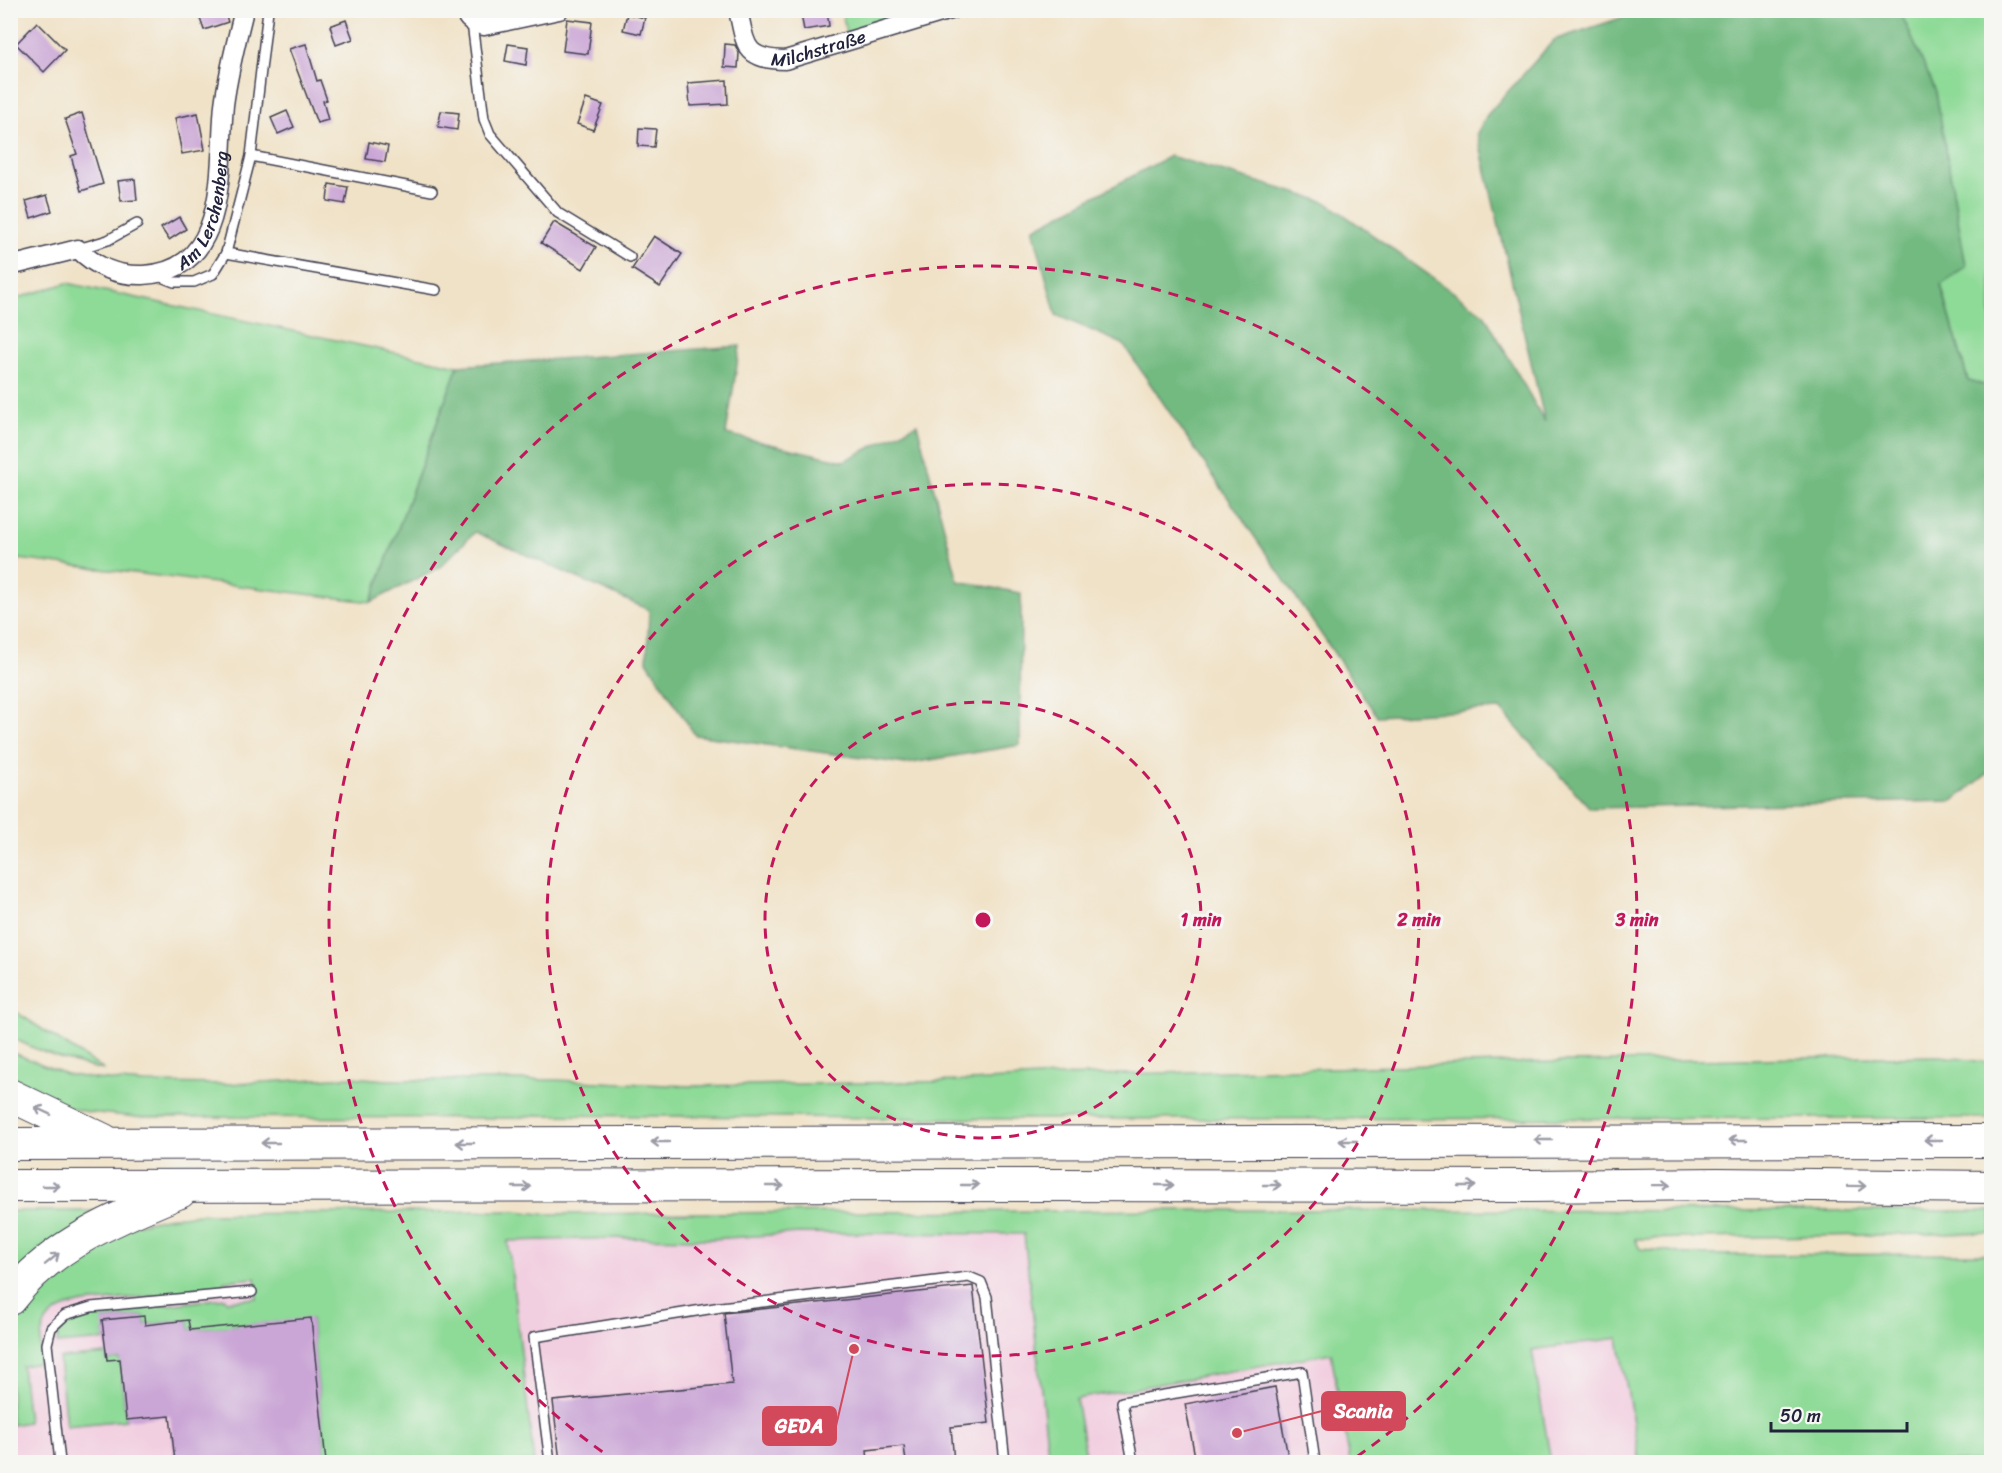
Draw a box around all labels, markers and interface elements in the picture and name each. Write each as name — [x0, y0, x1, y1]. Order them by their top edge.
street label: Milchstraße — [770, 21, 870, 76]
street label: Am Lerchenberg — [169, 150, 237, 279]
text: 1 min — [1181, 904, 1222, 936]
text: 2 min — [1396, 904, 1441, 936]
text: 3 min — [1614, 904, 1659, 936]
centre of rings — [973, 910, 993, 930]
one-way arrow — [34, 1105, 52, 1117]
one-way arrow — [1534, 1134, 1554, 1146]
one-way arrow — [1729, 1134, 1749, 1146]
one-way arrow — [1924, 1134, 1944, 1146]
one-way arrow — [1339, 1136, 1359, 1147]
one-way arrow — [261, 1137, 281, 1149]
one-way arrow — [456, 1137, 476, 1149]
one-way arrow — [651, 1137, 671, 1148]
one-way arrow — [959, 1179, 979, 1191]
one-way arrow — [1154, 1179, 1174, 1191]
one-way arrow — [1261, 1179, 1281, 1191]
one-way arrow — [1651, 1179, 1671, 1191]
one-way arrow — [40, 1180, 60, 1192]
one-way arrow — [764, 1180, 784, 1192]
one-way arrow — [1456, 1180, 1476, 1192]
one-way arrow — [1846, 1180, 1866, 1192]
one-way arrow — [512, 1181, 532, 1193]
one-way arrow — [44, 1252, 60, 1265]
callout: Scania — [1322, 1392, 1405, 1430]
text: Scania — [1333, 1394, 1393, 1429]
scale bar — [1771, 1395, 1908, 1433]
text: 50 m — [1780, 1400, 1821, 1432]
callout: GEDA — [763, 1407, 836, 1445]
text: GEDA — [774, 1409, 823, 1444]

